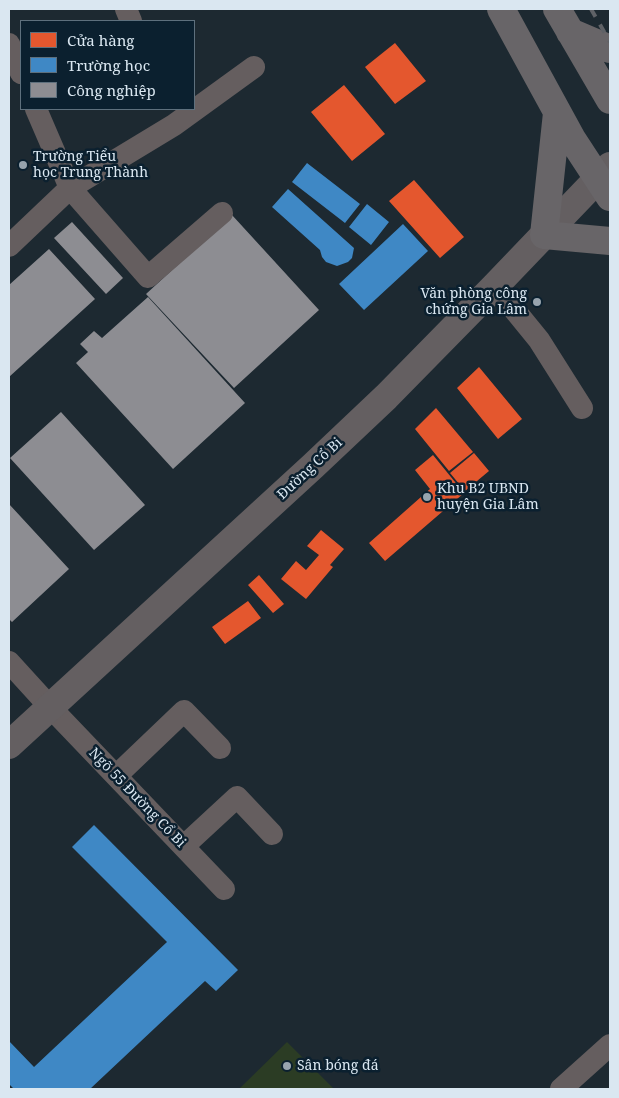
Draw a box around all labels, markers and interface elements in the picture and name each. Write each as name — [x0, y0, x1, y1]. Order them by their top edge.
legend — [20, 20, 195, 110]
text: Cửa hàng — [67, 30, 134, 50]
text: Trường học — [67, 55, 150, 75]
text: Công nghiệp — [67, 80, 156, 100]
place label: Trường Tiểu học Trung Thành — [33, 149, 148, 182]
marker: Trường Tiểu học Trung Thành — [17, 159, 29, 171]
place label: Văn phòng công chứng Gia Lâm — [421, 286, 527, 318]
marker: Văn phòng công chứng Gia Lâm — [531, 296, 543, 308]
street label: Đường Cổ Bi — [274, 435, 346, 503]
place label: Khu B2 UBND huyện Gia Lâm — [437, 481, 539, 514]
marker: Khu B2 UBND huyện Gia Lâm — [421, 491, 433, 503]
street label: Ngõ 55 Đường Cổ Bi — [85, 745, 189, 851]
place label: Sân bóng đá — [297, 1058, 379, 1074]
marker: Sân bóng đá — [281, 1060, 293, 1072]

